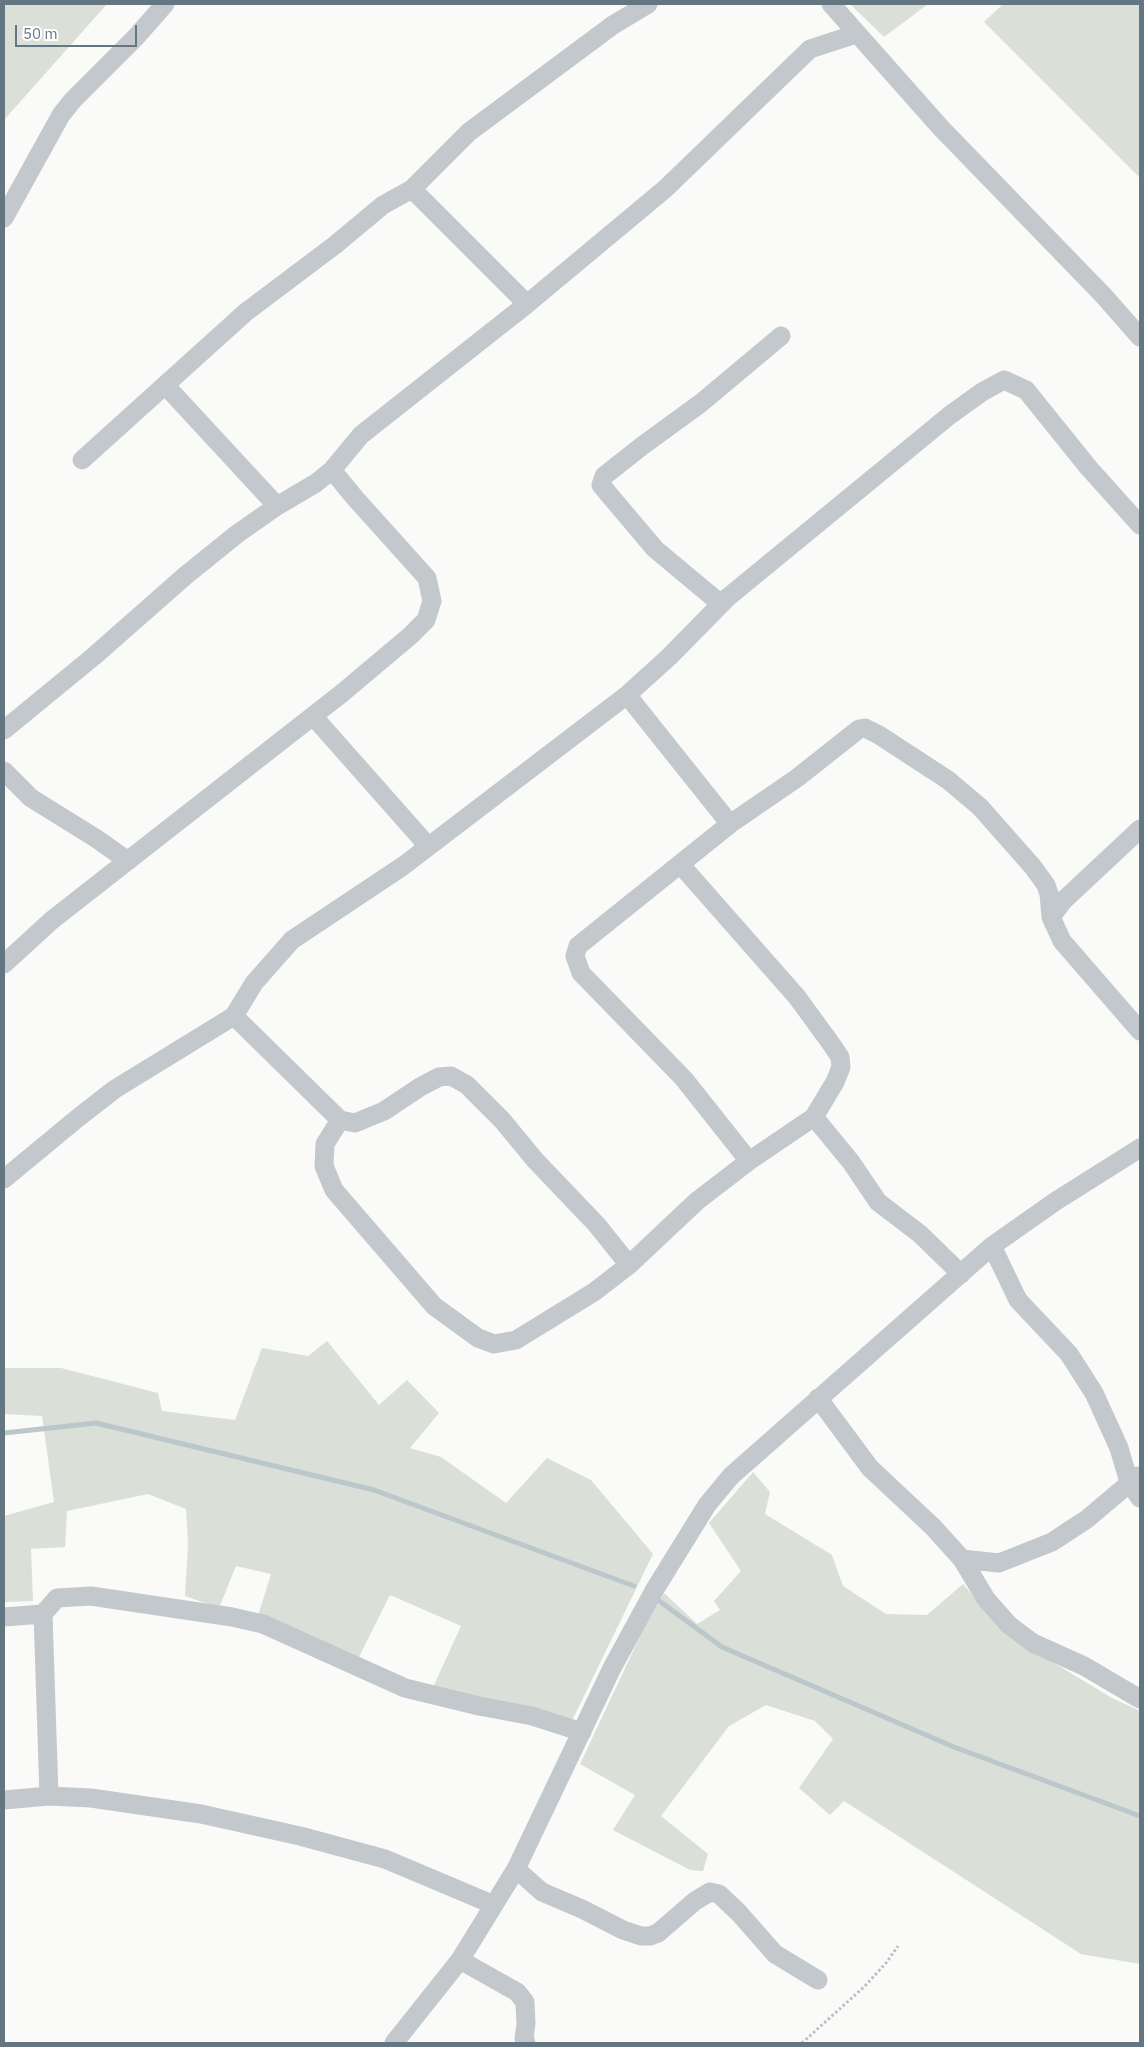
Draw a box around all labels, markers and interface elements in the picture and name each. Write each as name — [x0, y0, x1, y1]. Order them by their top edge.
scale bar — [18, 15, 140, 47]
text: 50 m — [23, 24, 58, 43]

